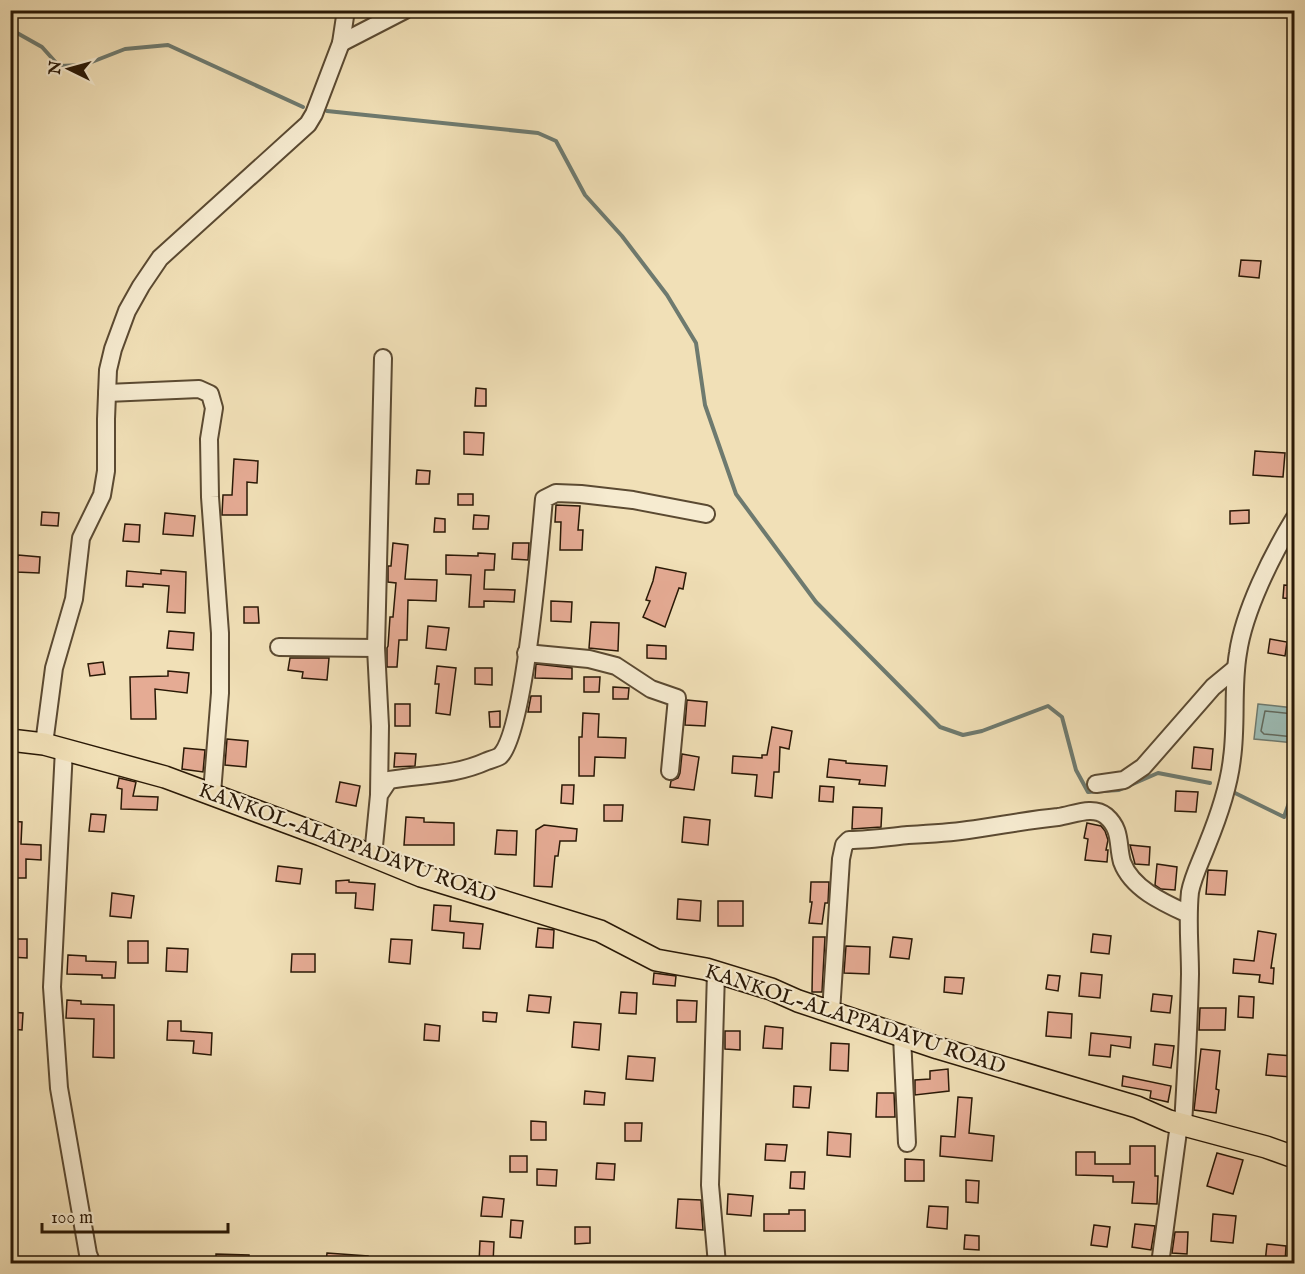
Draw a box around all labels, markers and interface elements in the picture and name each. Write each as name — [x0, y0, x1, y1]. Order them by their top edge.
north arrow — [39, 39, 99, 99]
text: N — [45, 60, 67, 77]
street label: KANKOL-ALAPPADAVU ROAD — [195, 777, 499, 911]
street label: KANKOL-ALAPPADAVU ROAD — [701, 959, 1009, 1081]
scale bar — [42, 1196, 228, 1234]
text: 100 m — [51, 1207, 93, 1230]

